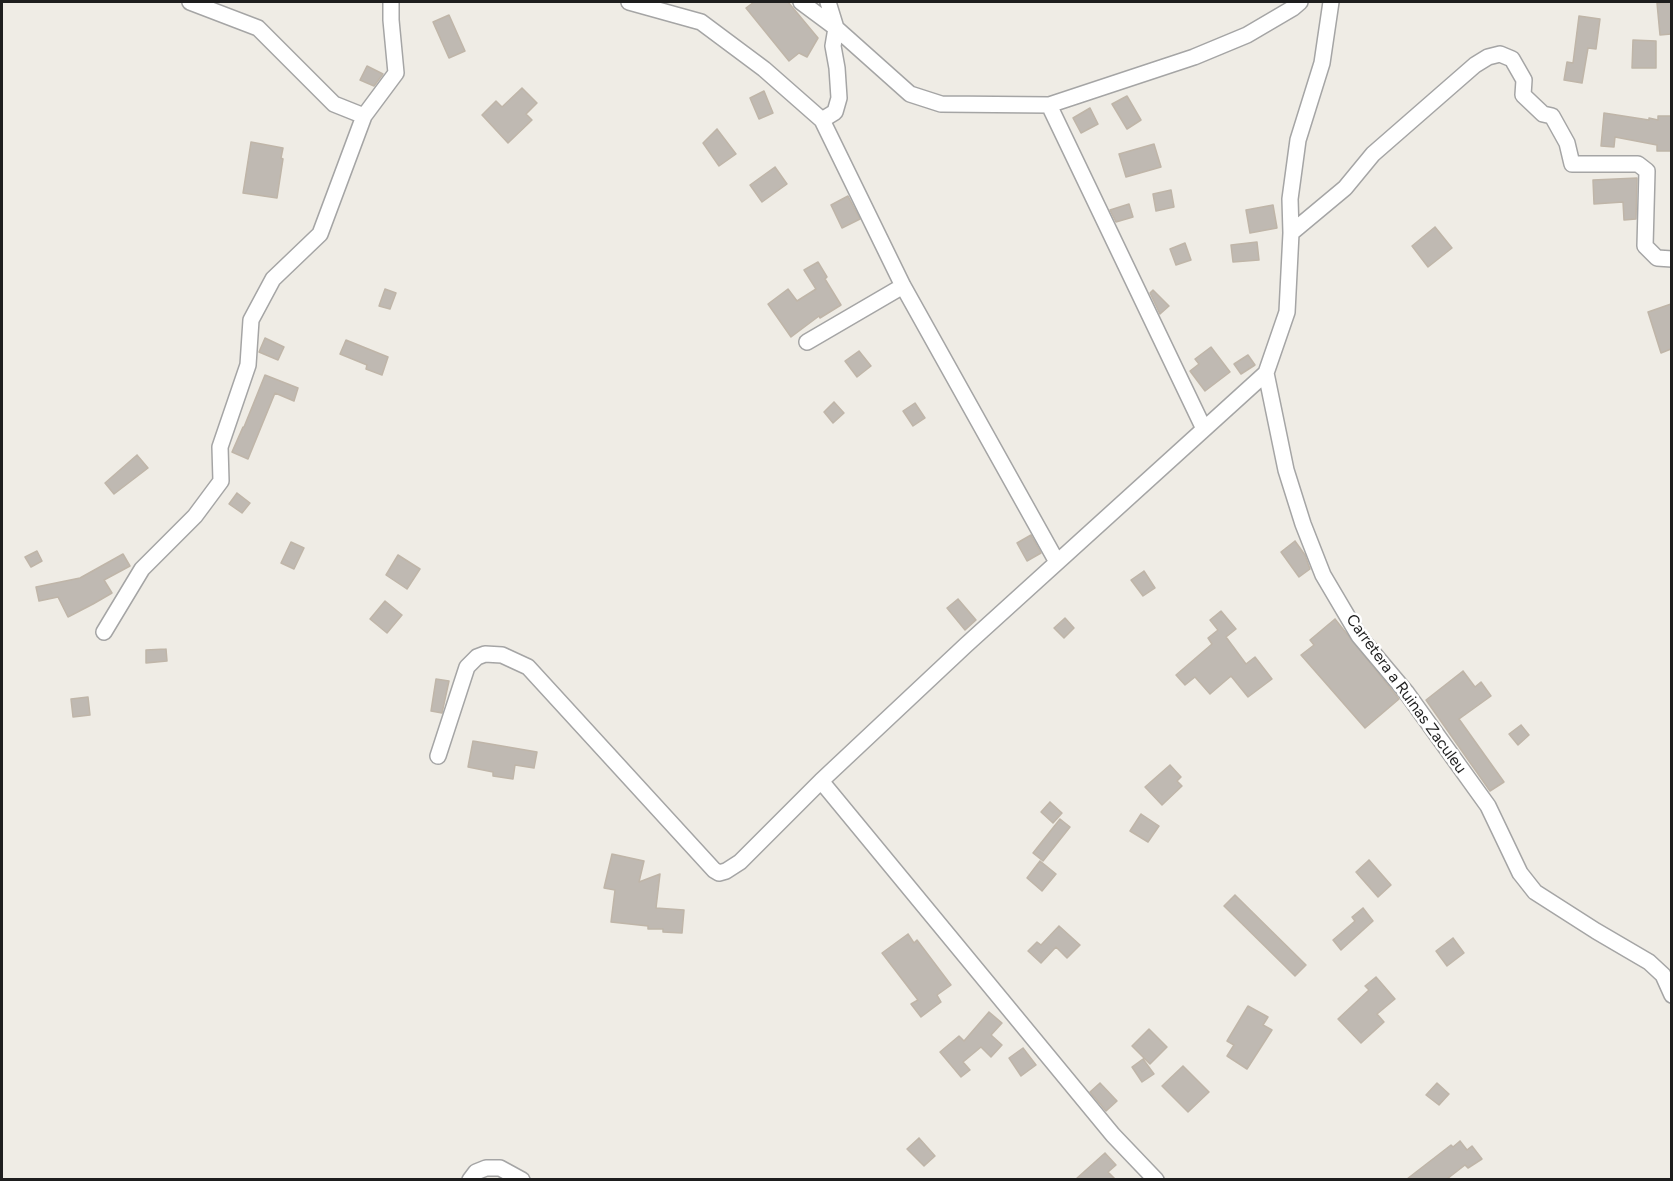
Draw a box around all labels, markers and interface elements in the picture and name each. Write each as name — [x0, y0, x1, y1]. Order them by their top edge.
street label: Carretera a Ruinas Zaculeu — [1342, 611, 1470, 777]

